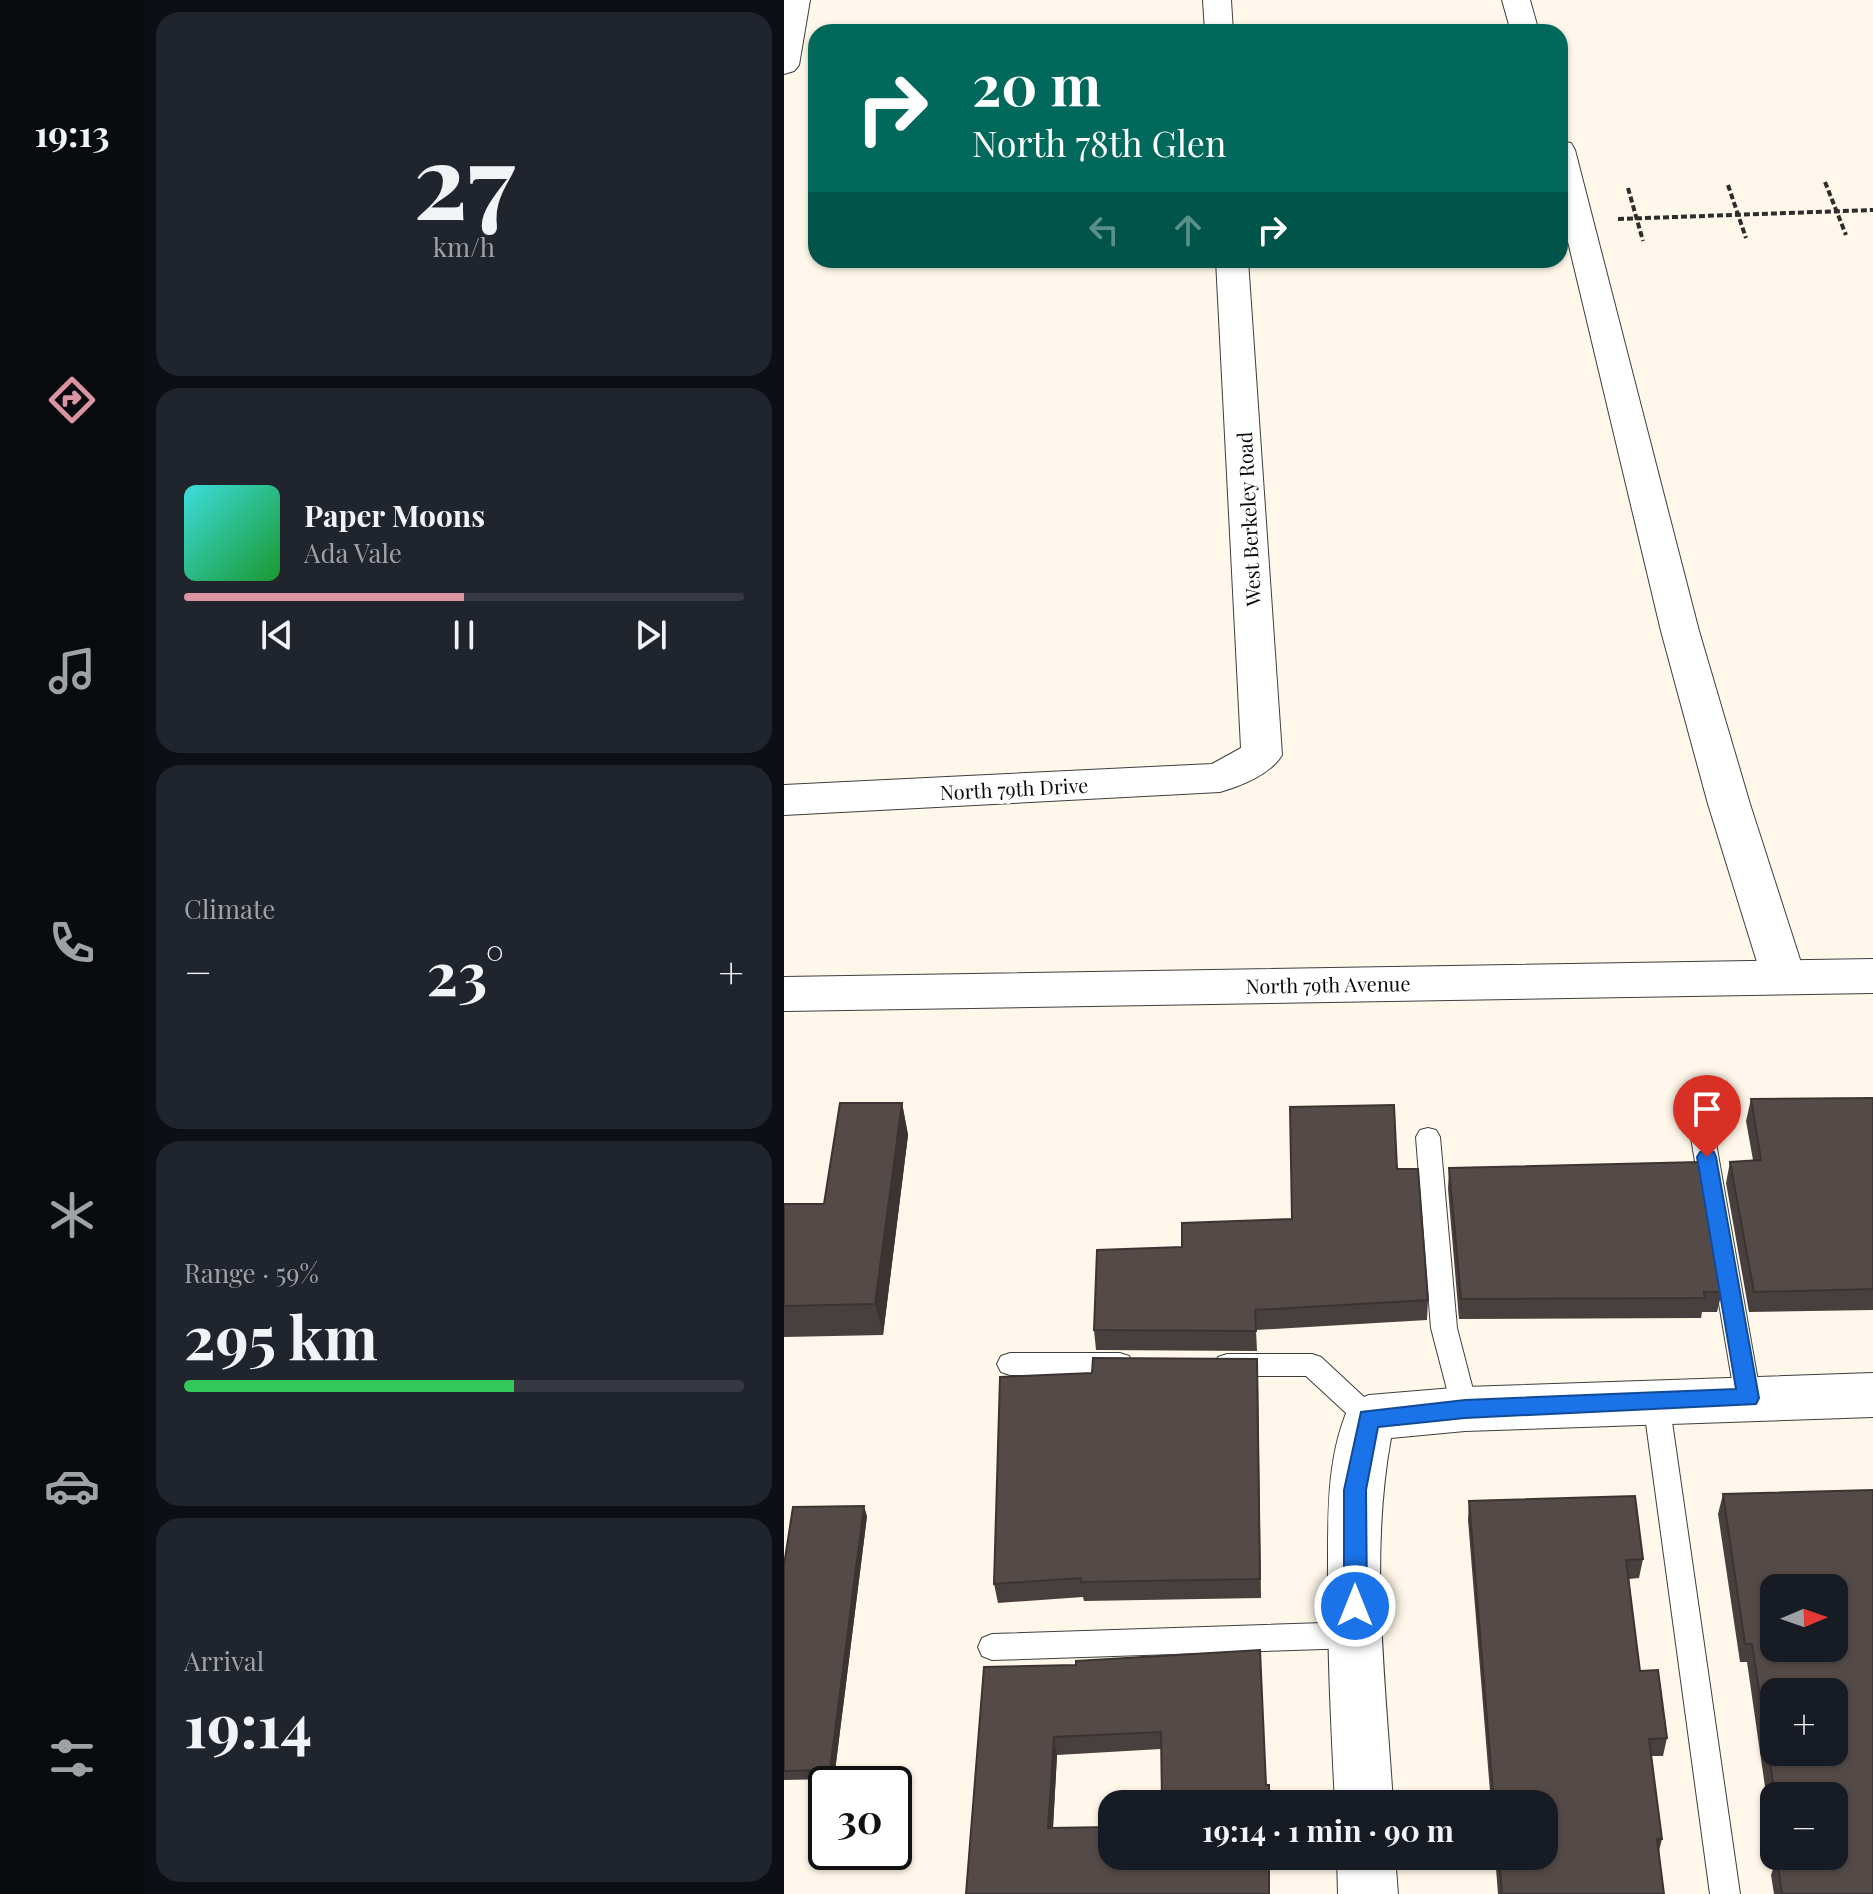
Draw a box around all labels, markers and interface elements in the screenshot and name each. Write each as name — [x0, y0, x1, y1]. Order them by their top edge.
text: 20 m — [972, 46, 1101, 121]
icon: right — [840, 56, 944, 160]
text: 27 — [413, 107, 515, 246]
text: 19:13 — [34, 108, 110, 156]
text: North 78th Glen — [972, 118, 1226, 166]
icon: left — [1082, 208, 1126, 252]
icon: ahead — [1166, 208, 1210, 252]
icon: right — [1250, 208, 1294, 252]
text: km/h — [433, 229, 495, 264]
icon: directions — [44, 372, 100, 428]
street label: West Berkeley Road — [1230, 431, 1266, 608]
text: Paper Moons — [304, 495, 485, 535]
text: Ada Vale — [304, 535, 402, 570]
icon: previous — [255, 613, 299, 657]
icon: pause — [442, 613, 486, 657]
icon: next — [629, 613, 673, 657]
icon: music — [44, 643, 100, 699]
street label: North 79th Drive — [939, 771, 1089, 805]
text: Climate — [184, 891, 275, 926]
icon: phone — [44, 915, 100, 971]
text: 23° — [427, 931, 504, 1011]
text: − — [184, 941, 212, 1000]
text: + — [718, 941, 744, 1000]
street label: North 79th Avenue — [1245, 969, 1411, 999]
pin — [1673, 1075, 1741, 1157]
icon: arrive — [1685, 1087, 1729, 1131]
icon: climate — [44, 1187, 100, 1243]
text: Range · 59% — [184, 1255, 319, 1290]
text: 295 km — [184, 1295, 378, 1375]
icon: car — [44, 1458, 100, 1514]
position arrow — [1313, 1564, 1397, 1648]
north arrow — [1760, 1574, 1848, 1662]
map controls — [1760, 1574, 1848, 1870]
text: Arrival — [184, 1643, 264, 1678]
button: + — [1760, 1678, 1848, 1766]
text: 19:14 — [184, 1683, 312, 1763]
icon: filters — [44, 1730, 100, 1786]
speed limit sign: 30 — [808, 1766, 912, 1870]
button: − — [1760, 1782, 1848, 1870]
text: 19:14 · 1 min · 90 m — [1202, 1810, 1454, 1850]

